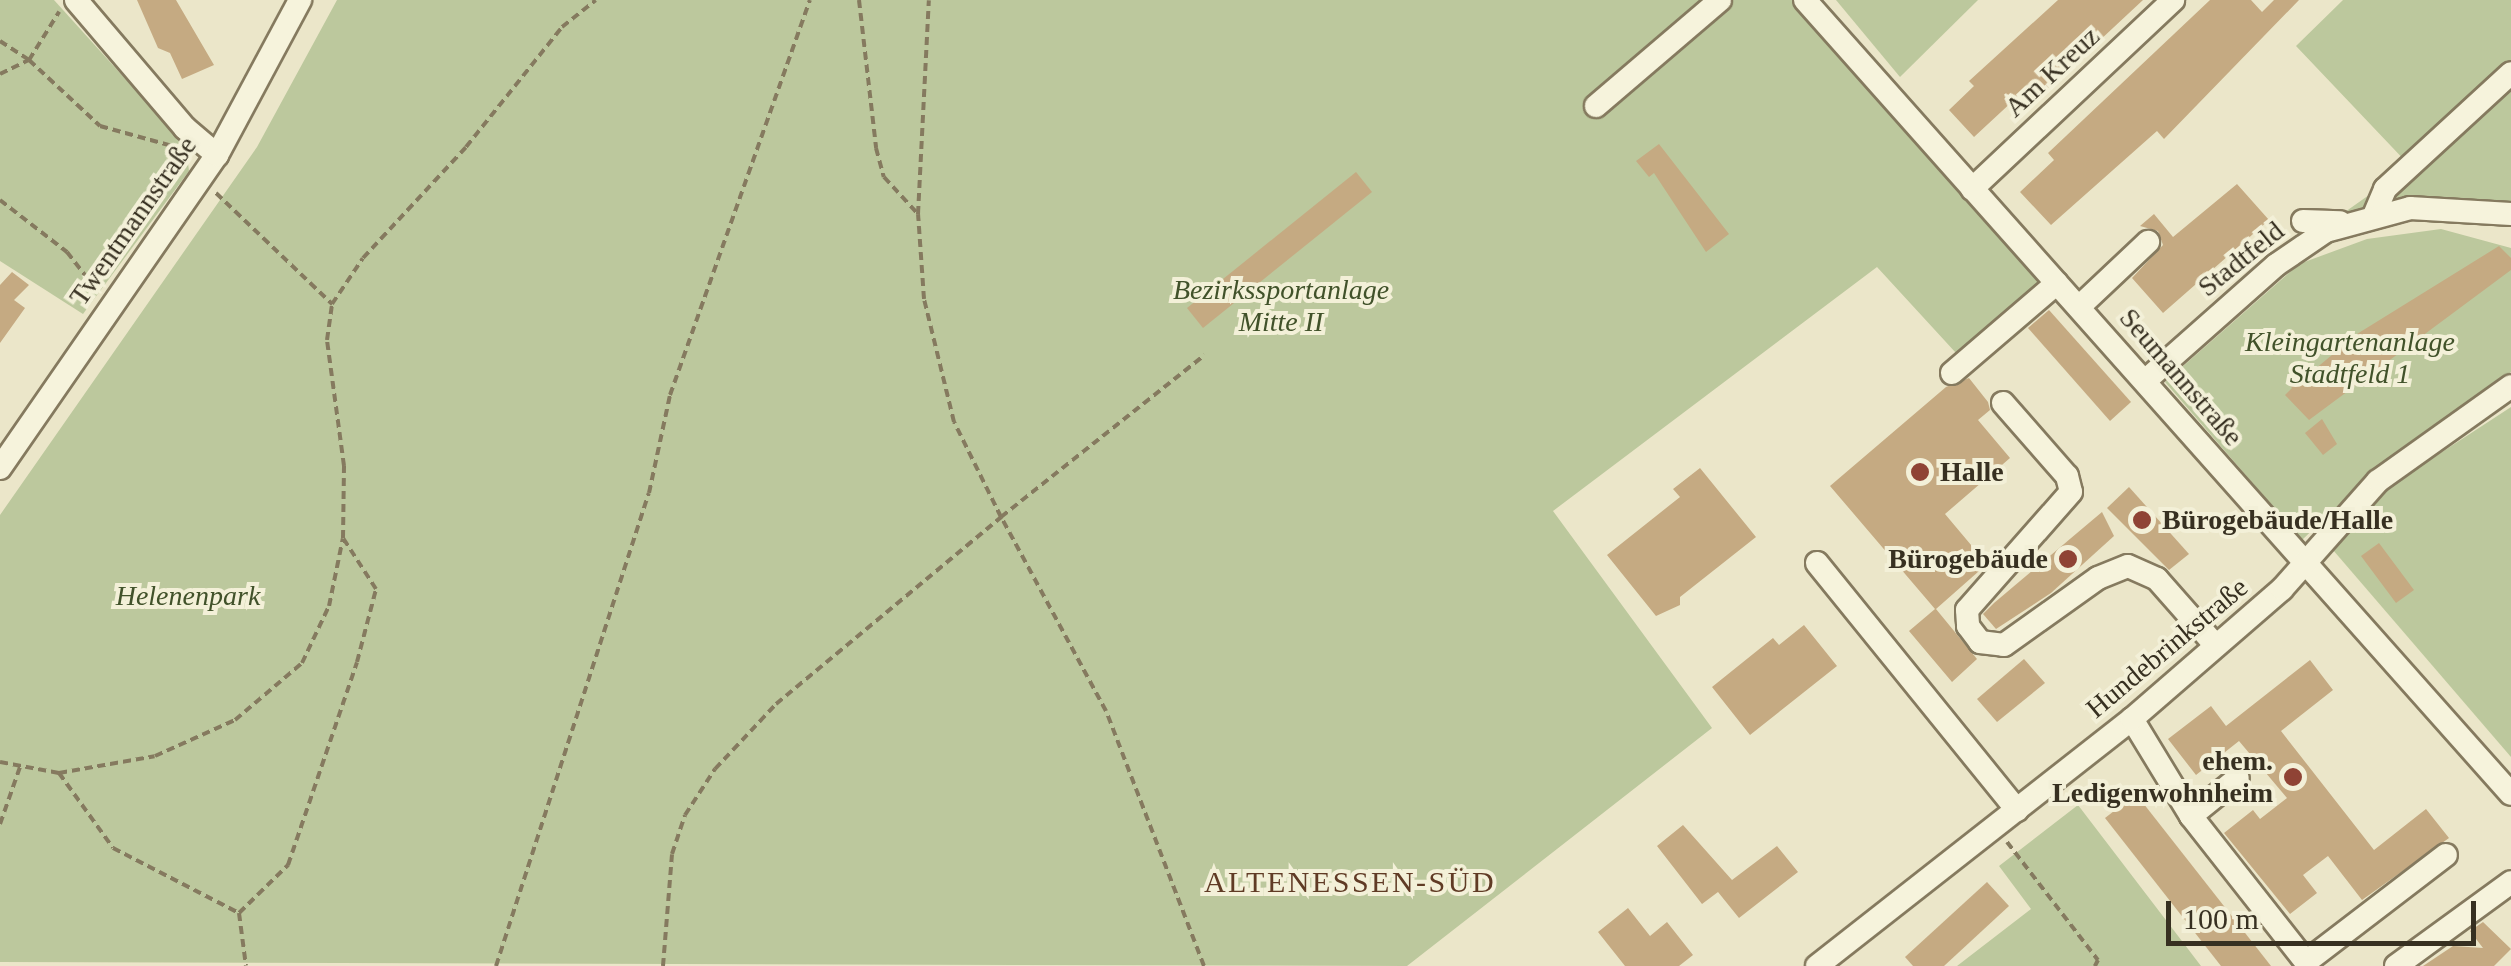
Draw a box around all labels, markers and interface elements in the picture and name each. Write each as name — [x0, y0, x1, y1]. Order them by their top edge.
street label: Am Kreuz — [1998, 20, 2106, 124]
street label: Twentmannstraße — [62, 130, 204, 312]
street label: Stadtfeld — [2191, 214, 2291, 304]
park label: Bezirkssportanlage Mitte II — [1173, 273, 1389, 339]
street label: Seumannstraße — [2112, 301, 2250, 453]
park label: Kleingartenanlage Stadtfeld 1 — [2245, 325, 2455, 391]
place label: Halle — [1940, 455, 2004, 489]
marker: Halle — [1909, 461, 1931, 483]
place label: Bürogebäude/Halle — [2162, 503, 2393, 537]
marker: Bürogebäude/Halle — [2131, 509, 2153, 531]
place label: Bürogebäude — [1888, 542, 2048, 576]
marker: Bürogebäude — [2057, 548, 2079, 570]
street label: Hundebrinkstraße — [2079, 571, 2255, 725]
park label: Helenenpark — [116, 579, 260, 613]
place label: ehem. Ledigenwohnheim — [2052, 744, 2273, 810]
marker: ehem. Ledigenwohnheim — [2282, 766, 2304, 788]
district label: ALTENESSEN-SÜD — [1204, 864, 1496, 900]
scale bar — [2171, 881, 2481, 943]
text: 100 m — [2183, 902, 2259, 935]

